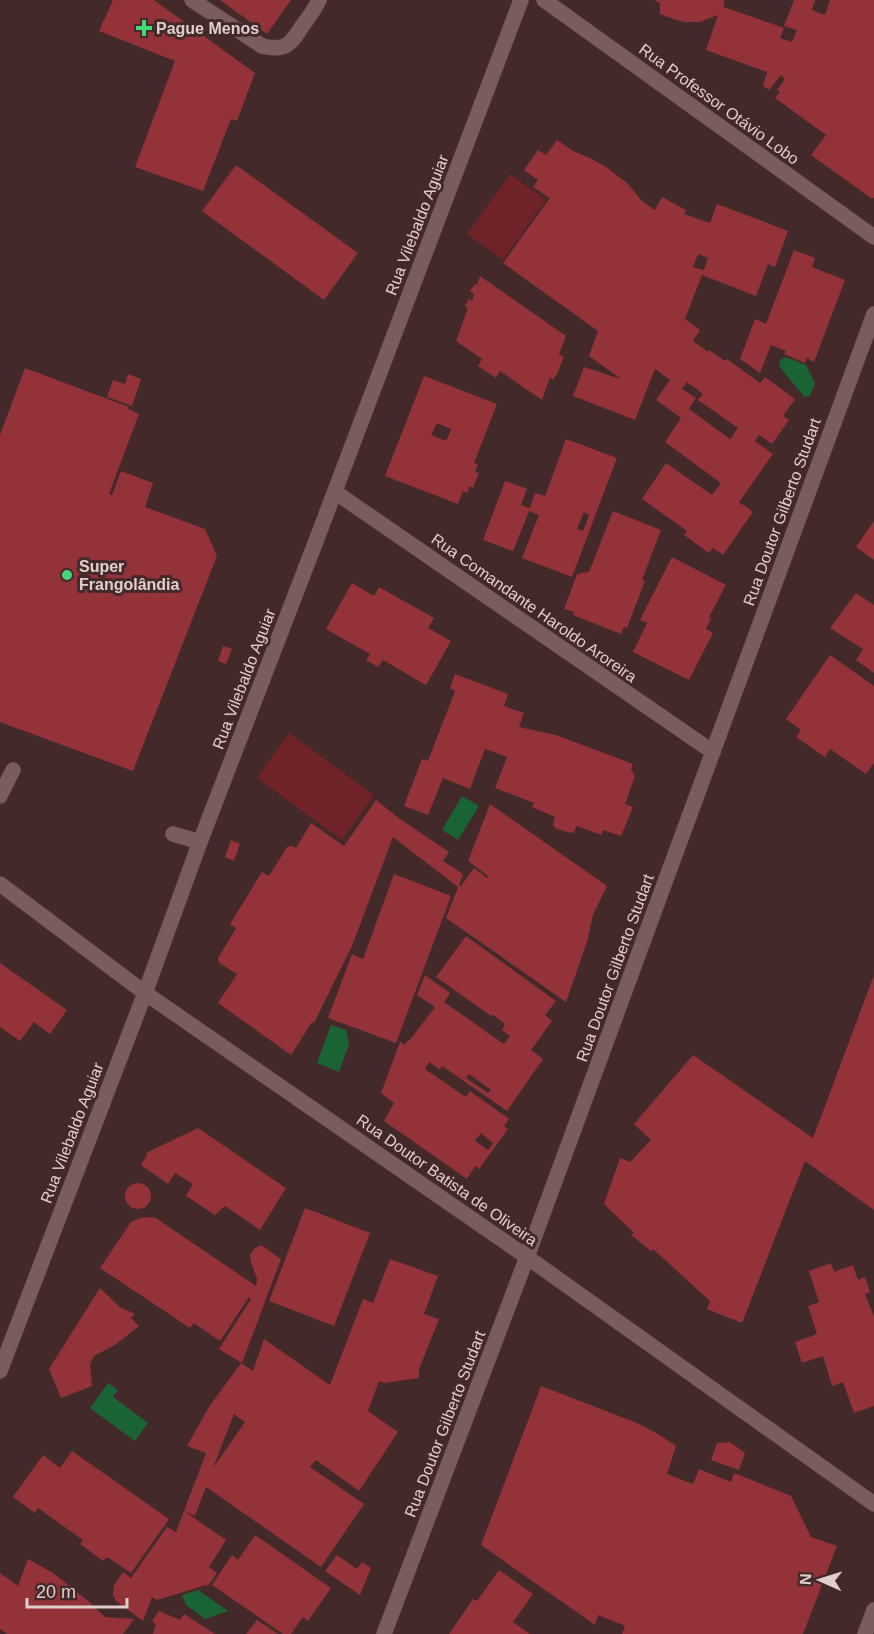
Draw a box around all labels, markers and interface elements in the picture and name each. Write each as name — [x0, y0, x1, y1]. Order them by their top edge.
place label: Pague Menos — [156, 20, 259, 37]
marker: Pague Menos — [137, 21, 151, 35]
street label: Rua Professor Otávio Lobo — [636, 40, 802, 168]
street label: Rua Vilebaldo Aguiar — [382, 152, 452, 298]
street label: Rua Doutor Gilberto Studart — [740, 415, 824, 608]
street label: Rua Comandante Haroldo Aroreira — [428, 530, 640, 686]
place label: Super Frangolândia — [79, 558, 180, 593]
marker: Super Frangolândia — [60, 568, 74, 582]
street label: Rua Vilebaldo Aguiar — [209, 606, 279, 752]
street label: Rua Doutor Gilberto Studart — [573, 871, 657, 1064]
street label: Rua Vilebaldo Aguiar — [37, 1060, 107, 1206]
street label: Rua Doutor Batista de Oliveira — [354, 1111, 540, 1249]
street label: Rua Doutor Gilberto Studart — [402, 1328, 489, 1520]
north arrow — [790, 1550, 850, 1610]
scale bar — [27, 1571, 128, 1609]
text: N — [797, 1573, 814, 1585]
text: 20 m — [36, 1582, 76, 1602]

